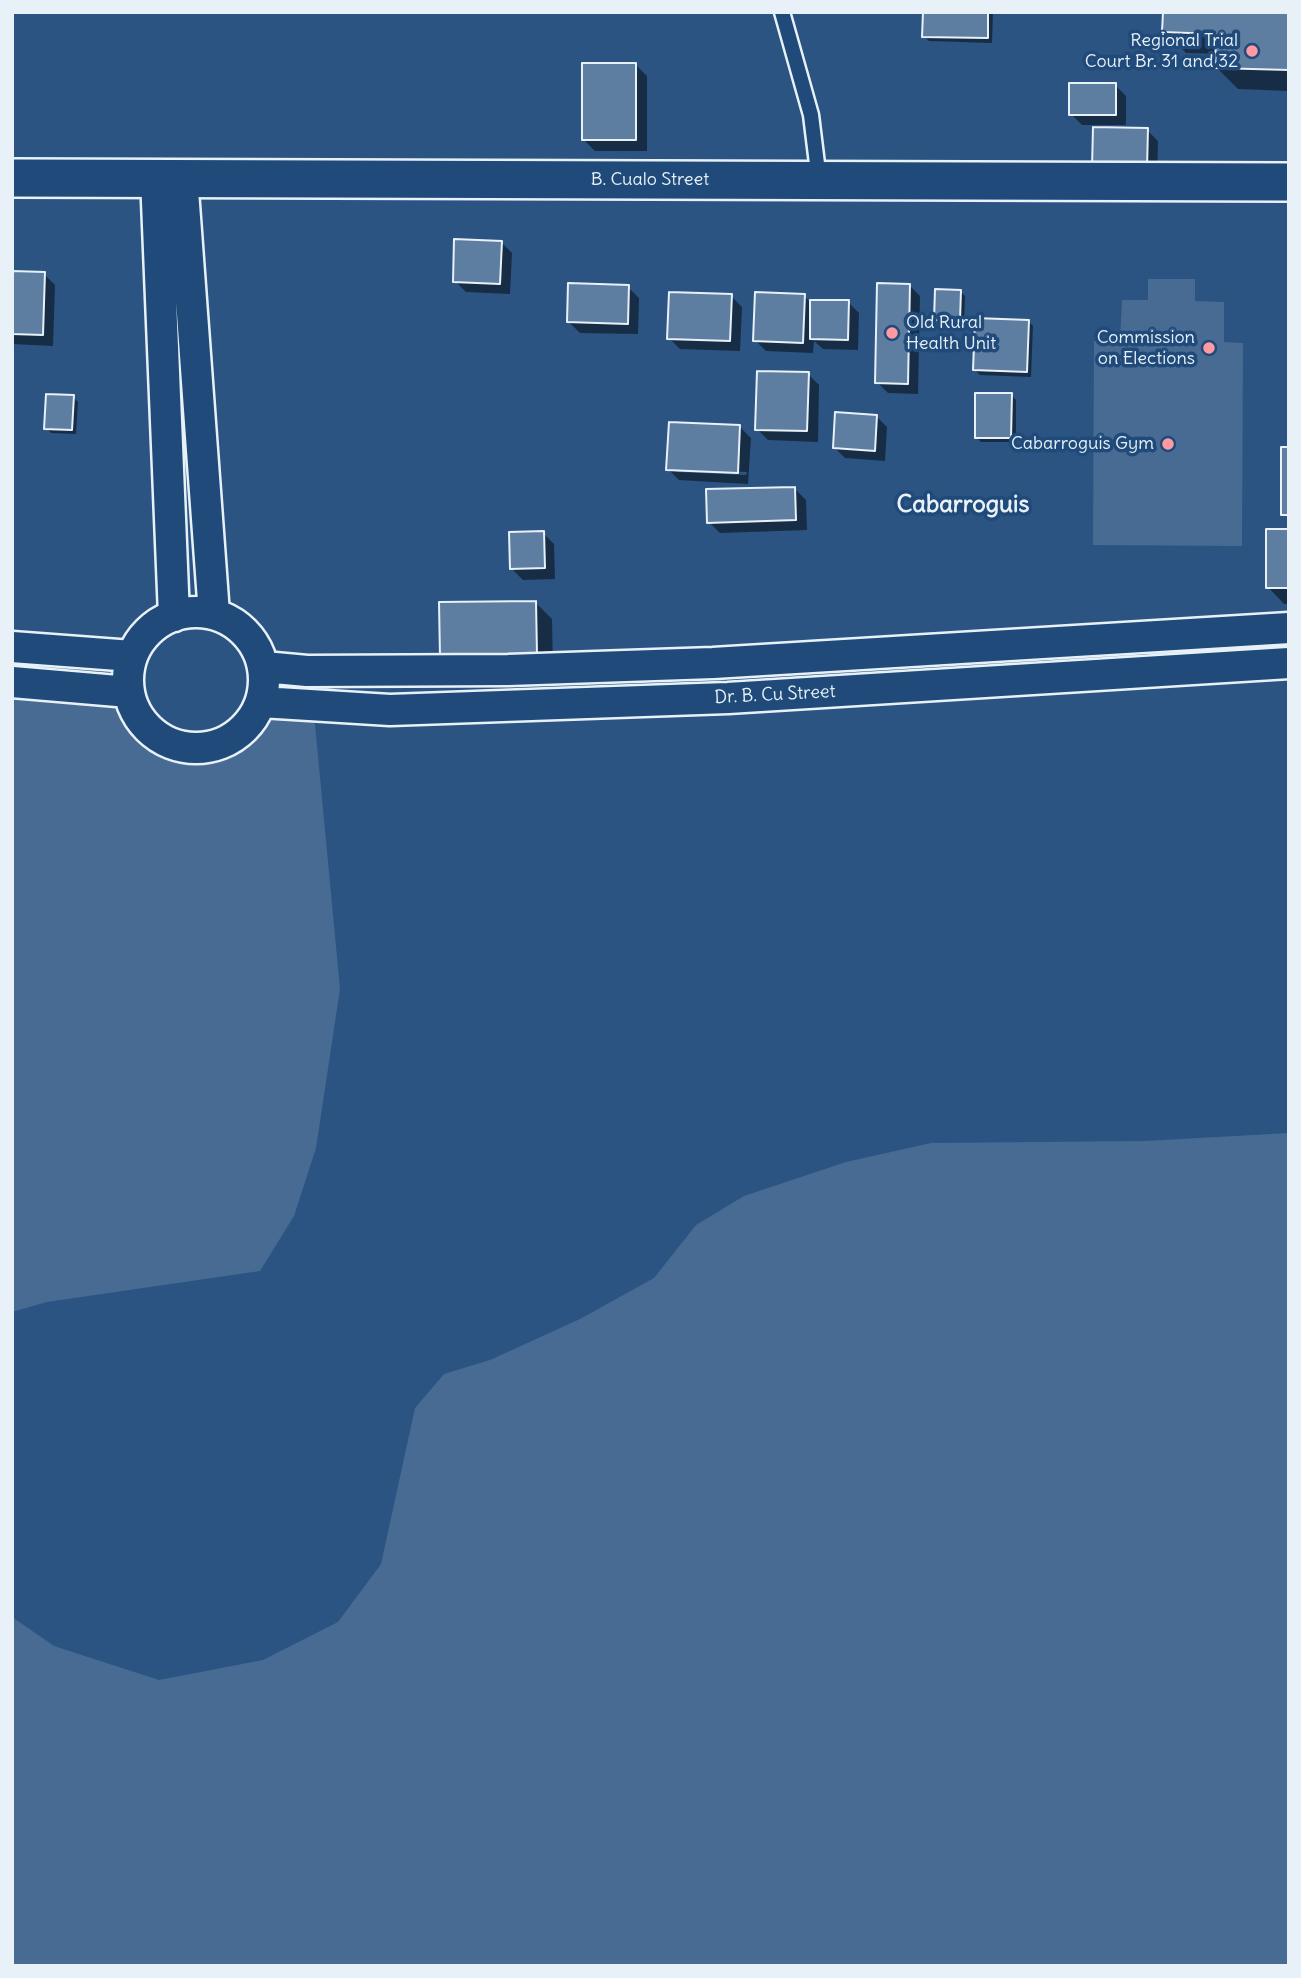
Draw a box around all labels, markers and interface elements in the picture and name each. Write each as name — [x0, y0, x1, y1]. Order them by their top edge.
place label: Regional Trial Court Br. 31 and 32 — [1085, 30, 1238, 72]
marker: Regional Trial Court Br. 31 and 32 — [1244, 43, 1260, 59]
street label: B. Cualo Street — [591, 169, 709, 191]
place label: Old Rural Health Unit — [906, 312, 996, 354]
marker: Old Rural Health Unit — [884, 325, 900, 341]
place label: Commission on Elections — [1097, 327, 1195, 370]
marker: Commission on Elections — [1201, 340, 1217, 356]
place label: Cabarroguis Gym — [1011, 433, 1154, 455]
marker: Cabarroguis Gym — [1160, 436, 1176, 452]
district label: Cabarroguis — [897, 491, 1029, 519]
street label: Dr. B. Cu Street — [714, 681, 836, 709]

